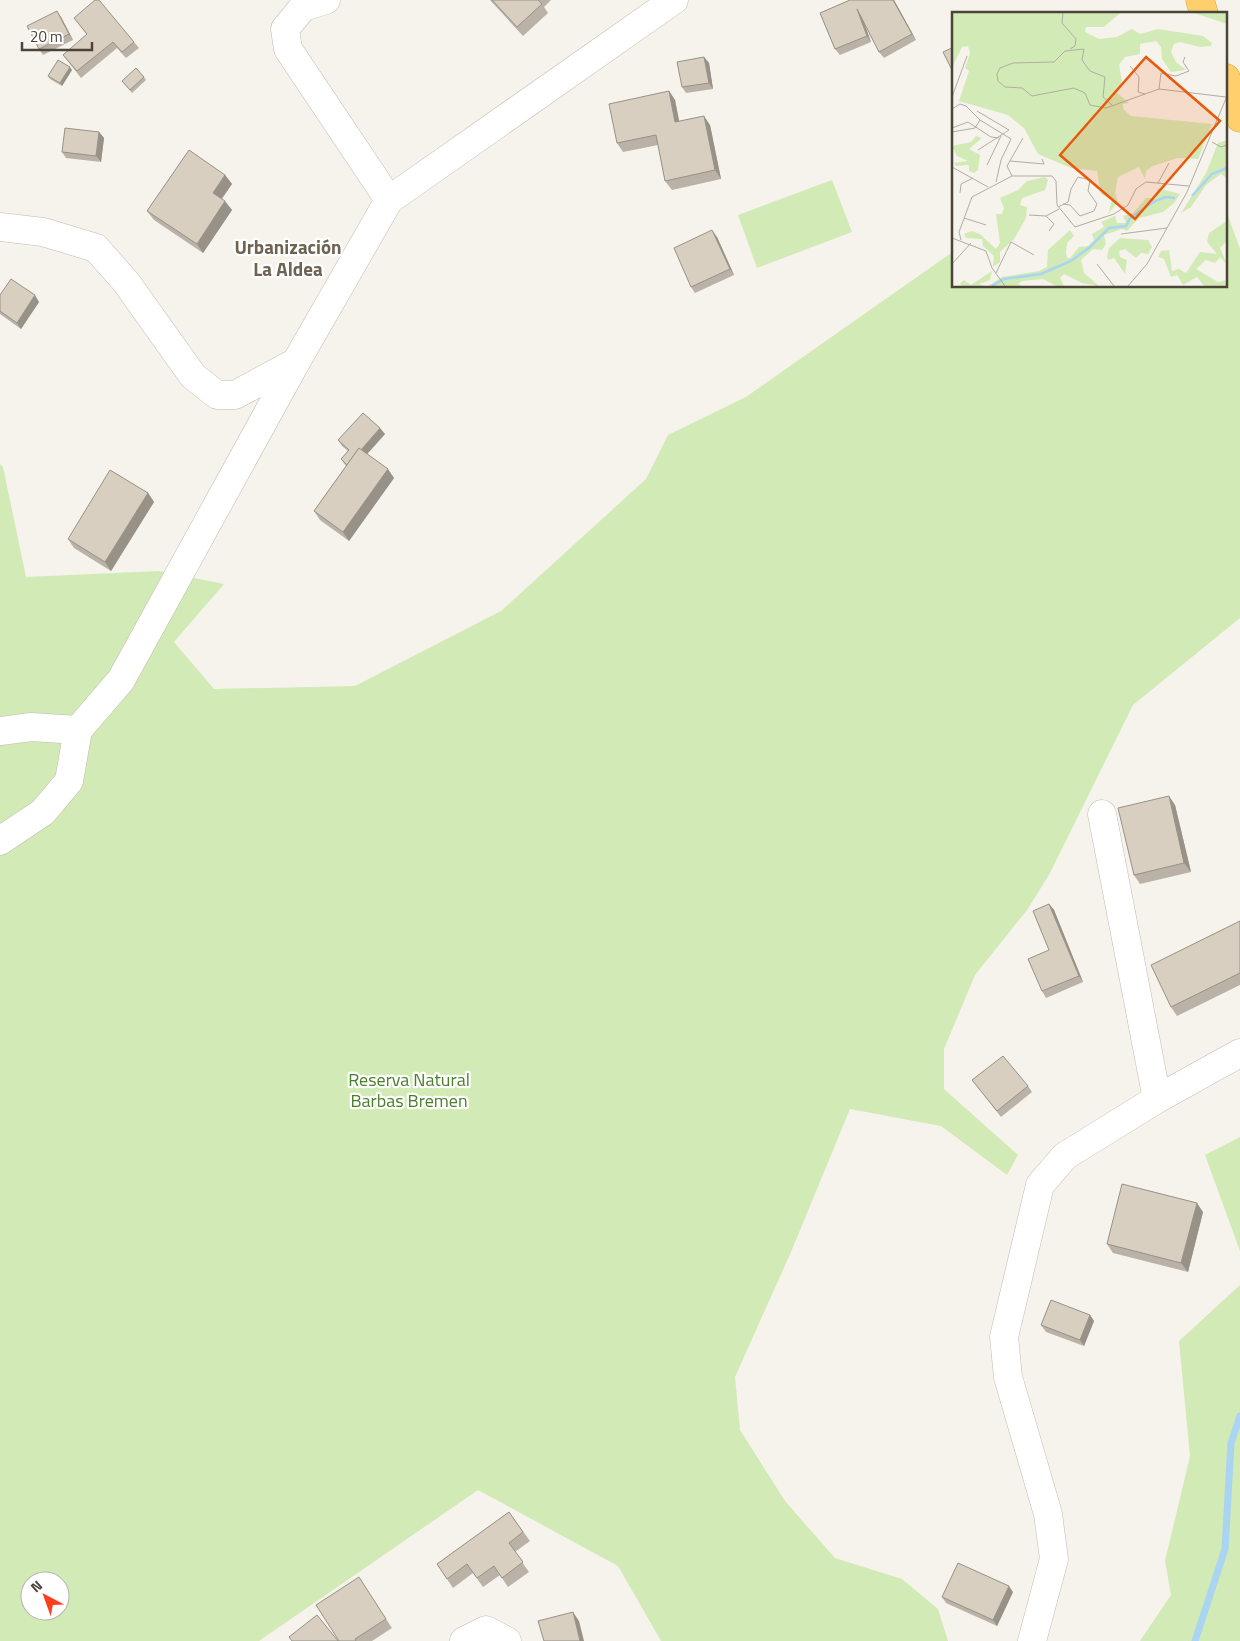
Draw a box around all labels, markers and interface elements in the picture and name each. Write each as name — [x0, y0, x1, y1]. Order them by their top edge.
inset map — [952, 12, 1228, 288]
scale bar — [22, 20, 92, 52]
text: 20 m — [30, 25, 63, 48]
district label: Urbanización La Aldea — [234, 232, 342, 283]
park label: Reserva Natural Barbas Bremen — [348, 1066, 470, 1114]
north arrow — [20, 1571, 70, 1621]
text: N — [26, 1575, 47, 1597]

